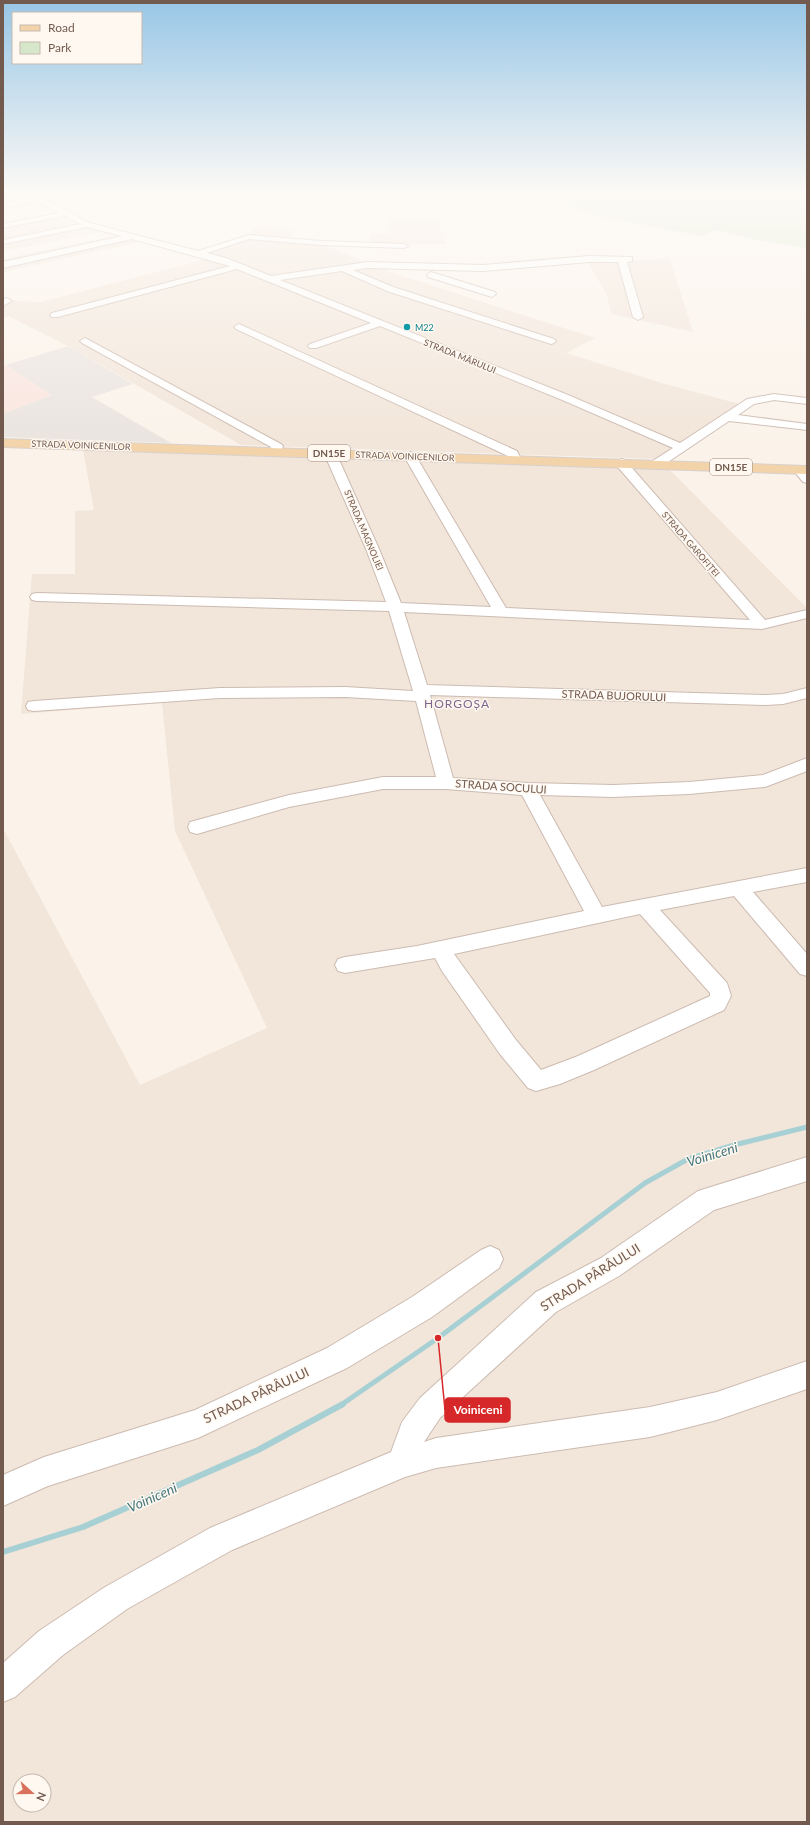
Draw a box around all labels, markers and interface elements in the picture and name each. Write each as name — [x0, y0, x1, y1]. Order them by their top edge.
legend — [12, 12, 142, 64]
text: Road — [48, 20, 75, 35]
text: Park — [48, 40, 72, 55]
marker: M22 — [402, 322, 412, 332]
place label: M22 — [415, 322, 434, 333]
street label: STRADA MĂRULUI — [422, 336, 498, 376]
street label: STRADA VOINICENILOR — [31, 438, 131, 452]
road number: DN15E — [308, 445, 350, 461]
street label: STRADA VOINICENILOR — [355, 449, 455, 463]
road number: DN15E — [710, 459, 752, 475]
street label: STRADA MAGNOLIEI — [342, 488, 386, 572]
street label: STRADA GAROFIȚEI — [660, 509, 722, 579]
street label: STRADA BUJORULUI — [561, 687, 667, 703]
district label: HORGOȘA — [424, 696, 490, 711]
street label: STRADA SOCULUI — [455, 776, 547, 796]
water label: Voiniceni — [684, 1138, 740, 1170]
street label: STRADA PÂRÂULUI — [537, 1240, 643, 1314]
street label: STRADA PÂRÂULUI — [201, 1363, 311, 1427]
callout: Voiniceni — [445, 1398, 510, 1422]
text: Voiniceni — [452, 1402, 503, 1417]
water label: Voiniceni — [125, 1478, 180, 1515]
north arrow — [12, 1773, 52, 1813]
text: N — [34, 1790, 49, 1803]

